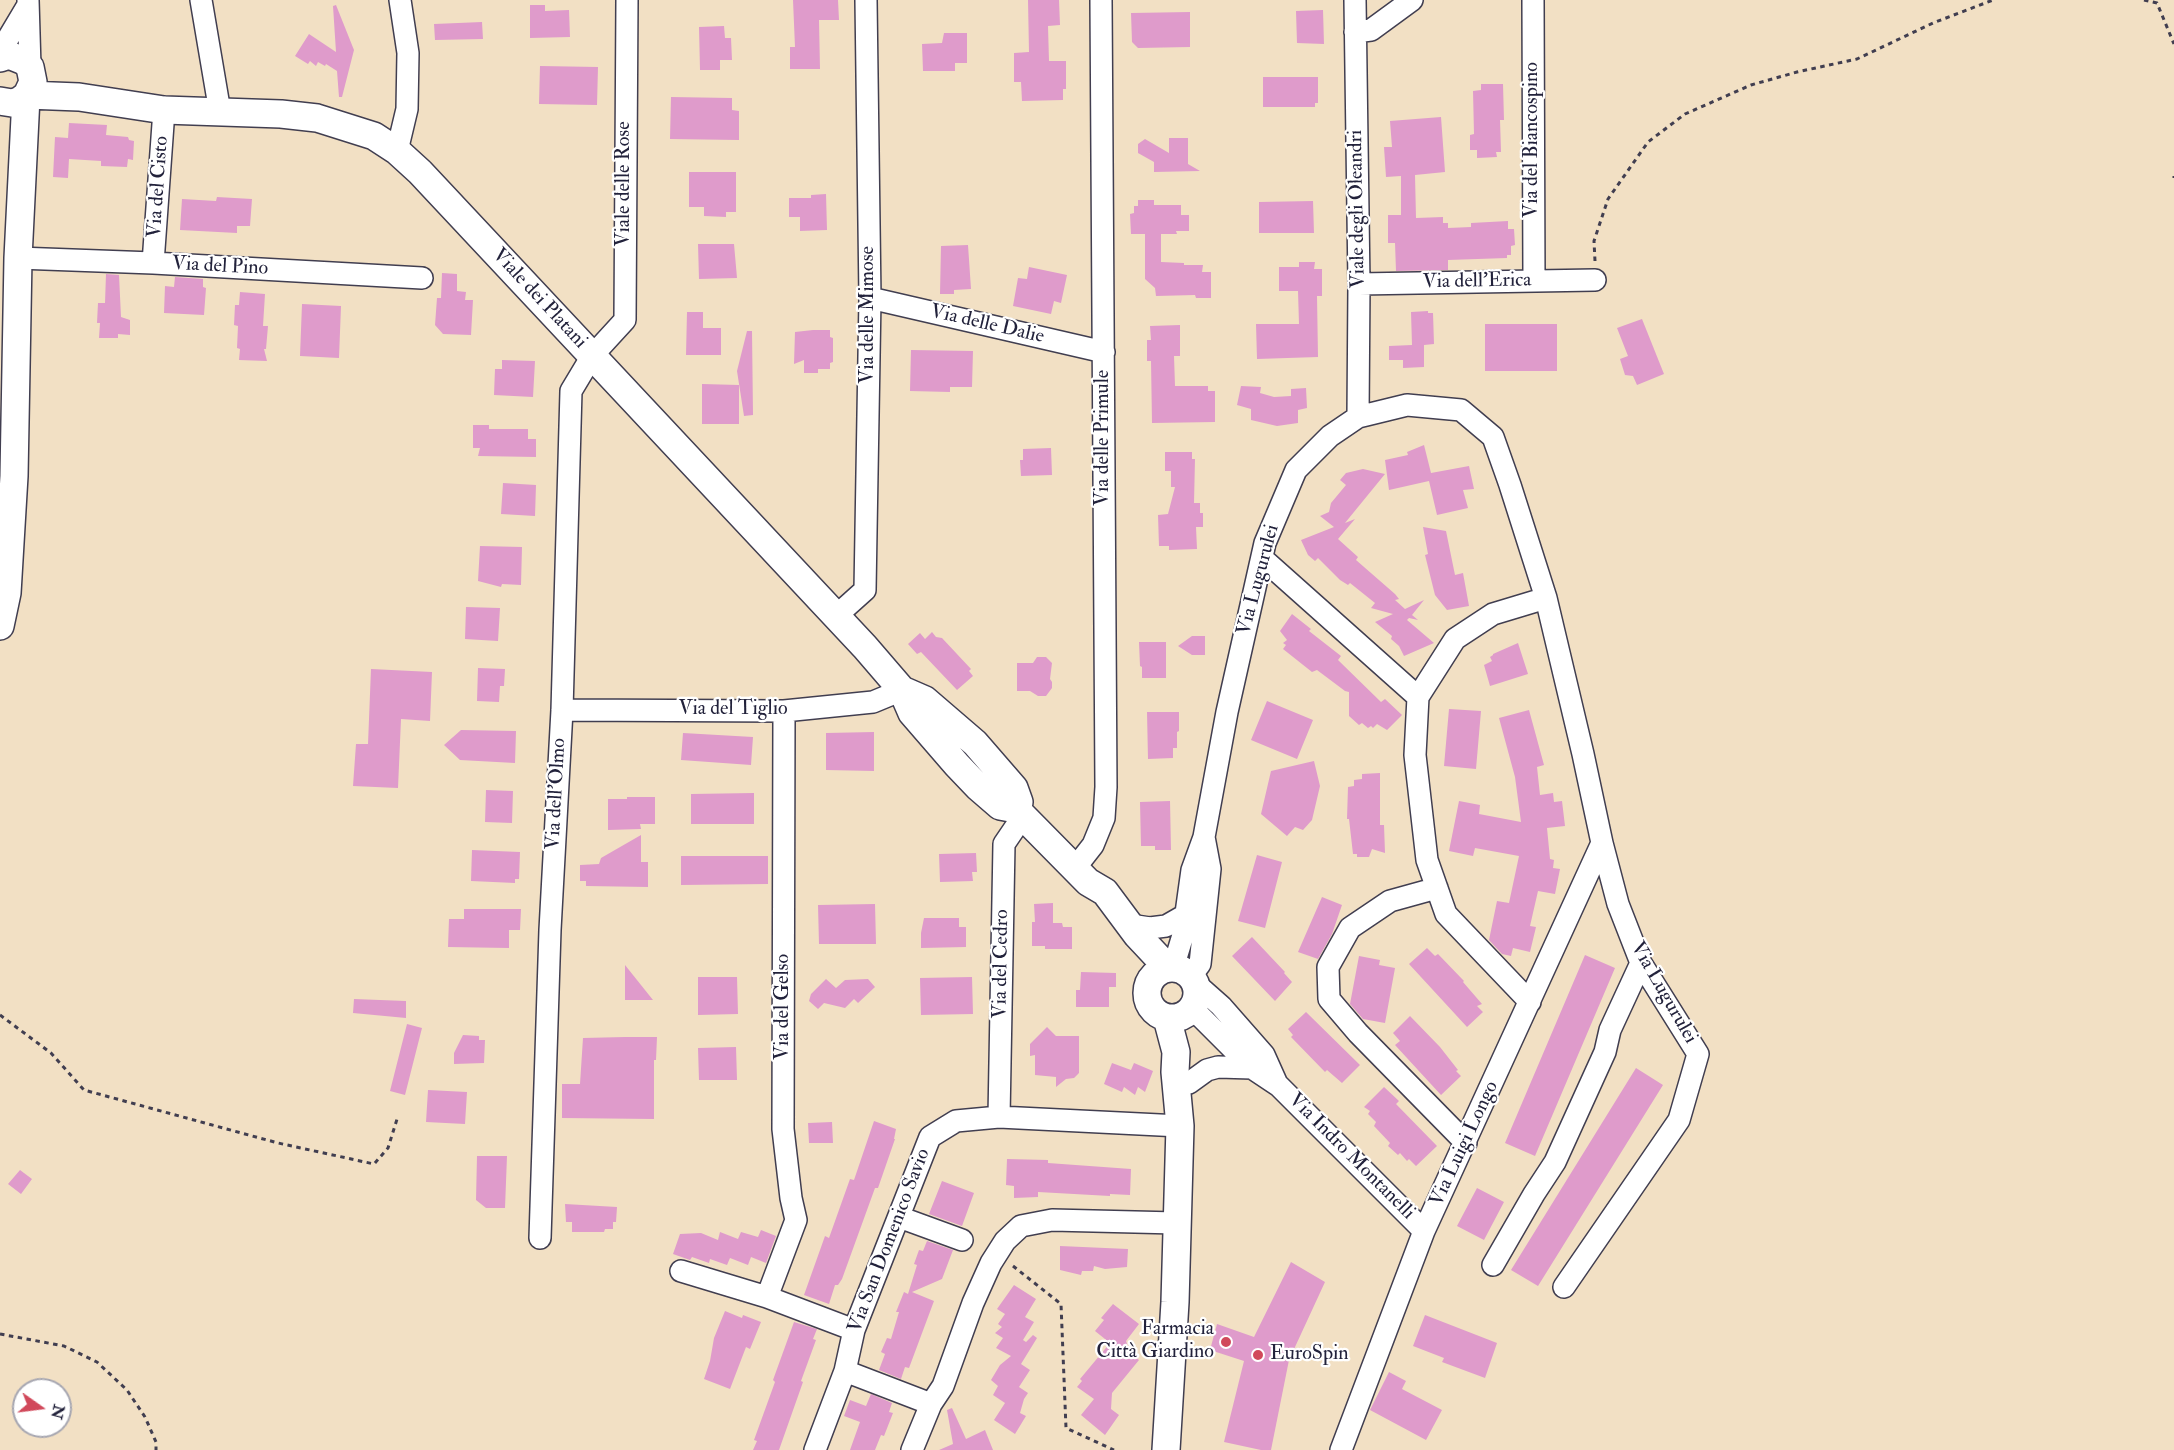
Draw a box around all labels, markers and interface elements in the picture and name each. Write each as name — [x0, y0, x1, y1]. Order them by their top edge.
street label: Via del Biancospino — [1521, 62, 1545, 218]
street label: Viale delle Rose — [613, 121, 637, 247]
street label: Viale degli Oleandri — [1345, 129, 1371, 289]
street label: Via del Cisto — [143, 135, 175, 239]
street label: Viale dei Platani — [486, 244, 592, 354]
street label: Via delle Mimose — [857, 246, 881, 384]
street label: Via del Pino — [171, 252, 269, 282]
street label: Via dell'Erica — [1422, 269, 1532, 295]
street label: Via delle Dalie — [928, 300, 1046, 350]
street label: Via delle Primule — [1092, 370, 1116, 506]
street label: Via Lugurulei — [1233, 522, 1285, 638]
street label: Via del Tiglio — [678, 698, 788, 722]
street label: Via dell'Olmo — [542, 738, 572, 850]
street label: Via del Cedro — [989, 909, 1015, 1019]
street label: Via Lugurulei — [1624, 938, 1702, 1048]
street label: Via del Gelso — [772, 954, 796, 1060]
street label: Via Luigi Longo — [1426, 1078, 1504, 1210]
street label: Via Indro Montanelli — [1283, 1089, 1419, 1225]
street label: Via San Domenico Savio — [844, 1146, 936, 1336]
place label: Farmacia Città Giardino — [1096, 1318, 1214, 1365]
marker: Farmacia Città Giardino — [1219, 1335, 1233, 1349]
place label: EuroSpin — [1270, 1343, 1349, 1367]
marker: EuroSpin — [1251, 1348, 1265, 1362]
north arrow — [12, 1378, 72, 1438]
text: N — [46, 1402, 69, 1421]

